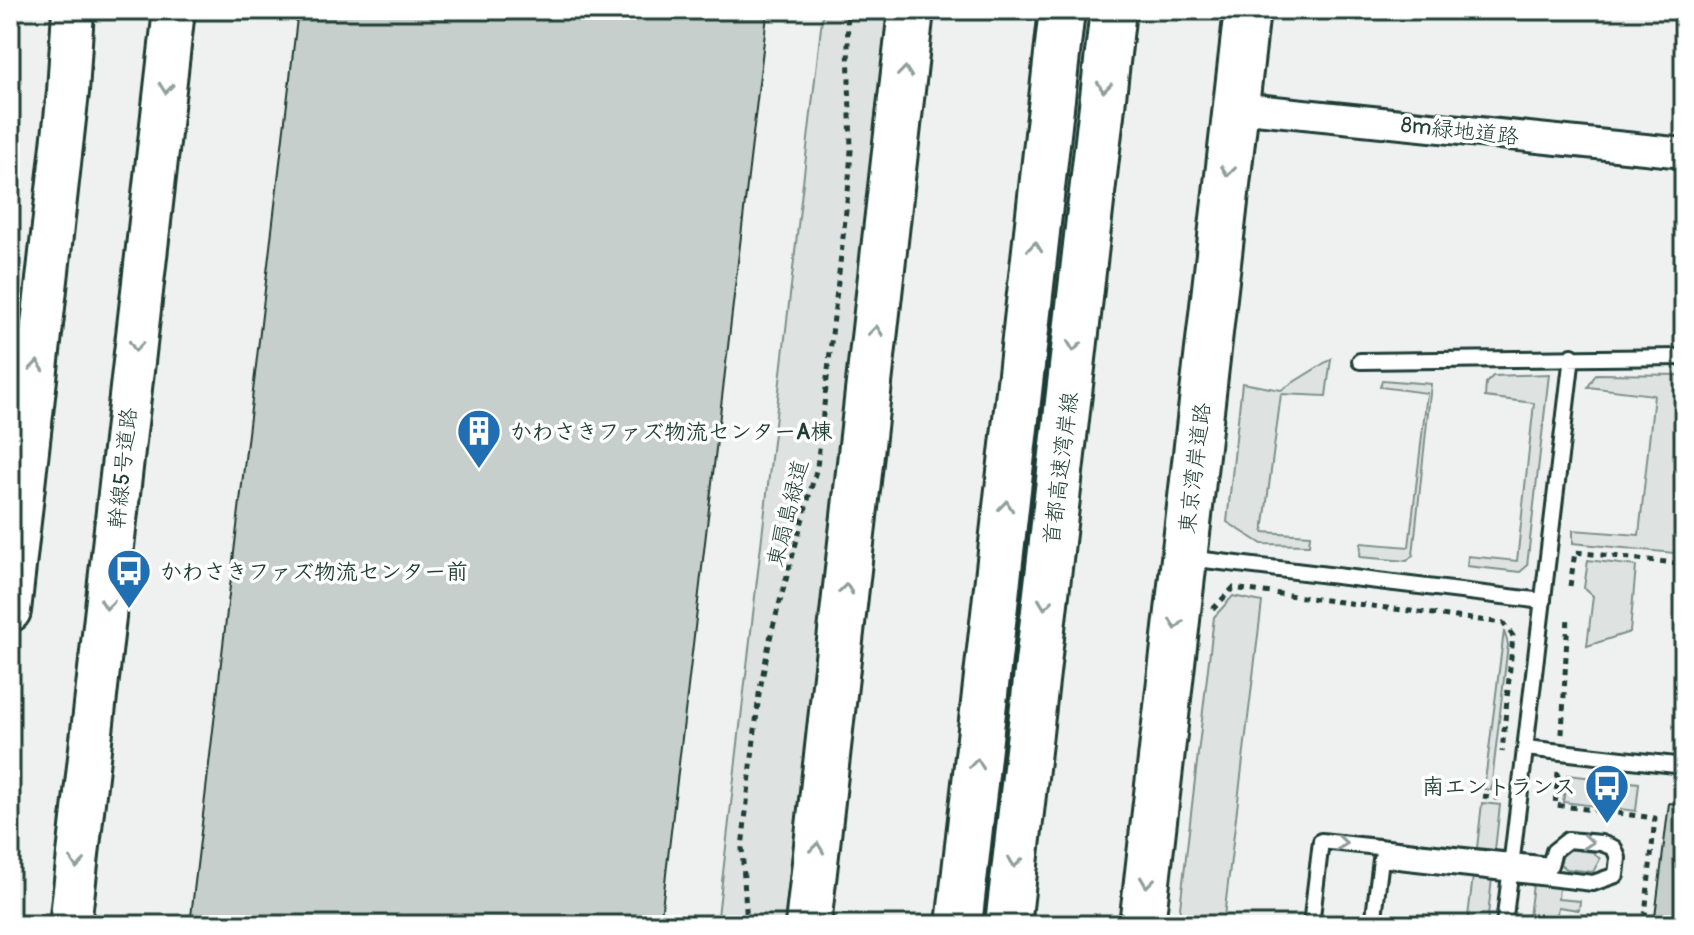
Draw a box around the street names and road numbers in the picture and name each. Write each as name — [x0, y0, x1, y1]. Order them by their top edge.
street label: 8m緑地道路 — [1399, 111, 1520, 151]
street label: 首都高速湾岸線 — [1038, 390, 1084, 546]
street label: 東京湾岸道路 — [1173, 401, 1217, 535]
street label: 幹線5号道路 — [103, 406, 143, 530]
street label: 東扇島緑道 — [761, 456, 815, 570]

